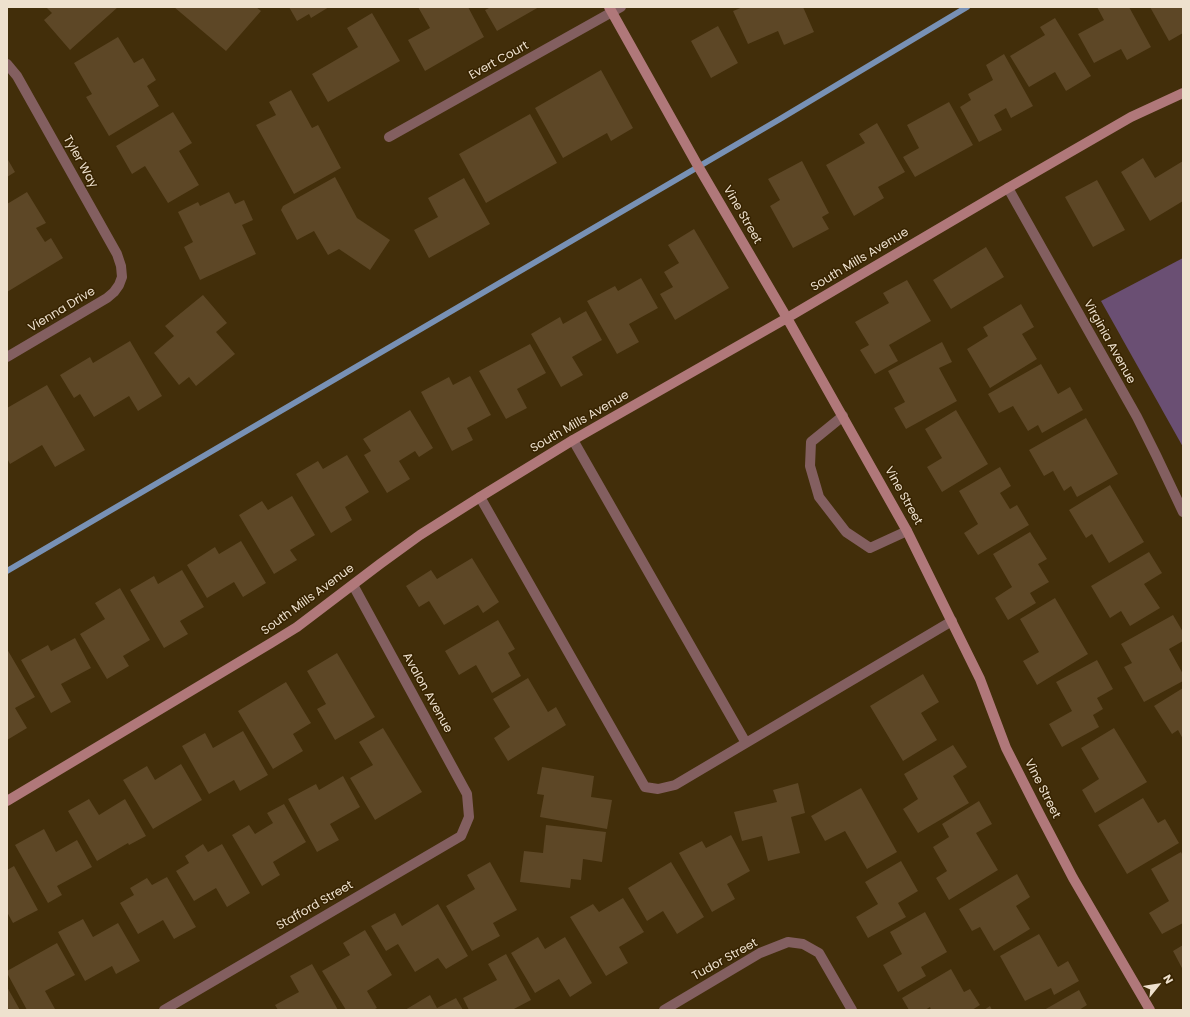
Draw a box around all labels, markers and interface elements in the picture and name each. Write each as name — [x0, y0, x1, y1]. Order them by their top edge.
street label: Evert Court — [467, 39, 531, 83]
street label: Tyler Way — [60, 133, 100, 191]
street label: Vine Street — [720, 183, 764, 247]
street label: South Mills Avenue — [809, 225, 911, 295]
street label: Vienna Drive — [26, 284, 98, 336]
street label: Virginia Avenue — [1080, 298, 1138, 386]
street label: South Mills Avenue — [528, 388, 632, 456]
street label: Vine Street — [881, 464, 925, 528]
street label: South Mills Avenue — [259, 561, 357, 639]
street label: Avalon Avenue — [399, 650, 455, 736]
street label: Vine Street — [1021, 757, 1063, 821]
street label: Stafford Street — [274, 878, 356, 934]
street label: Tudor Street — [690, 936, 760, 984]
north arrow — [1138, 965, 1178, 1005]
text: N — [1159, 971, 1177, 987]

